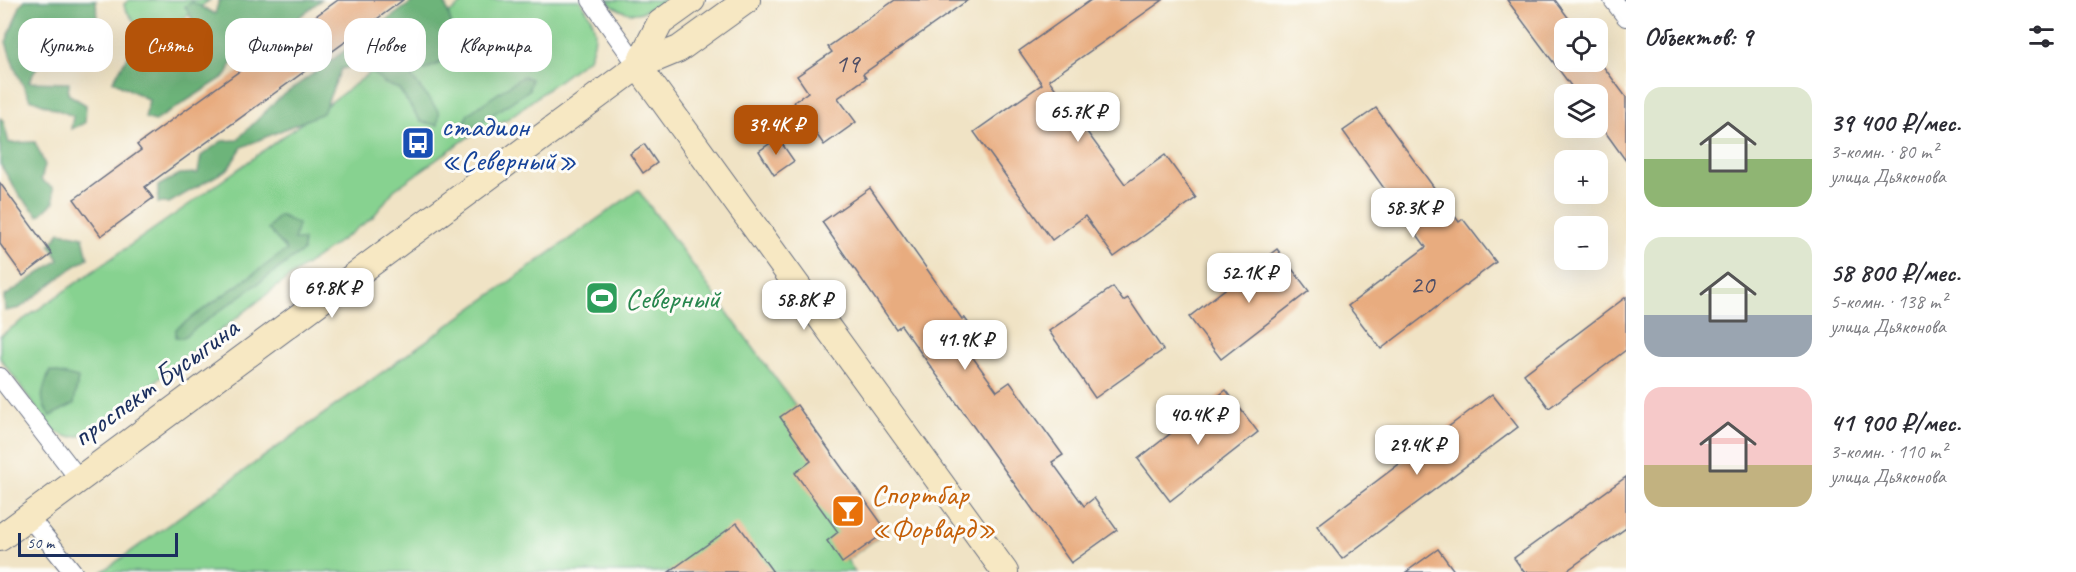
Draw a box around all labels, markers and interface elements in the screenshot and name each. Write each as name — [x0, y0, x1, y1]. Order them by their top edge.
chip: Купить — [18, 18, 113, 72]
chip: Снять — [125, 18, 213, 72]
chip: Фильтры — [225, 18, 332, 72]
chip: Новое — [344, 18, 426, 72]
chip: Квартира — [438, 18, 552, 72]
map controls — [1554, 18, 1608, 270]
button: locate — [1554, 18, 1608, 72]
text: Объектов: 9 — [1644, 20, 1752, 53]
icon: filters — [2025, 20, 2058, 53]
house number: 19 — [835, 46, 861, 80]
button: layers — [1554, 84, 1608, 138]
pin: 65.7K ₽ — [1023, 92, 1133, 143]
text: 65.7K ₽ — [1050, 99, 1106, 124]
pin: 39.4K ₽ — [721, 105, 831, 156]
text: 39 400 ₽/мес. — [1830, 106, 1961, 139]
place label: стадион «Северный» — [441, 107, 577, 179]
icon: home — [1692, 111, 1764, 183]
text: 39.4K ₽ — [748, 112, 804, 137]
bus stop icon: стадион «Северный» — [400, 125, 436, 161]
text: 3-комн. · 80 m² — [1830, 139, 1938, 164]
button: + — [1554, 150, 1608, 204]
text: улица Дьяконова — [1830, 164, 1946, 189]
pin: 58.3K ₽ — [1358, 188, 1468, 239]
text: 58.3K ₽ — [1385, 195, 1441, 220]
button: − — [1554, 216, 1608, 270]
pin: 52.1K ₽ — [1194, 253, 1304, 304]
text: 58 800 ₽/мес. — [1830, 256, 1961, 289]
text: 52.1K ₽ — [1221, 260, 1277, 285]
icon: home — [1692, 261, 1764, 333]
house number: 20 — [1410, 267, 1436, 301]
pin: 69.8K ₽ — [277, 268, 387, 319]
text: 69.8K ₽ — [304, 275, 360, 300]
place label: Северный — [625, 279, 722, 317]
sports icon: Северный — [584, 280, 620, 316]
pin: 58.8K ₽ — [749, 280, 859, 331]
text: 58.8K ₽ — [776, 287, 832, 312]
text: 5-комн. · 138 m² — [1830, 289, 1947, 314]
street label: проспект Бусыгина — [64, 308, 247, 455]
text: улица Дьяконова — [1830, 314, 1946, 339]
pin: 41.9K ₽ — [910, 320, 1020, 371]
text: 41.9K ₽ — [937, 327, 993, 352]
pin: 40.4K ₽ — [1143, 395, 1253, 446]
text: 40.4K ₽ — [1170, 402, 1226, 427]
text: 41 900 ₽/мес. — [1830, 406, 1961, 439]
icon: home — [1692, 411, 1764, 483]
pin: 29.4K ₽ — [1362, 425, 1472, 476]
text: 29.4K ₽ — [1389, 432, 1445, 457]
text: 3-комн. · 110 m² — [1830, 439, 1947, 464]
text: улица Дьяконова — [1830, 464, 1946, 489]
place label: Спортбар «Форвард» — [871, 475, 996, 547]
bar icon: Спортбар «Форвард» — [830, 493, 866, 529]
scale bar — [18, 530, 178, 558]
text: 50 m — [27, 533, 54, 553]

